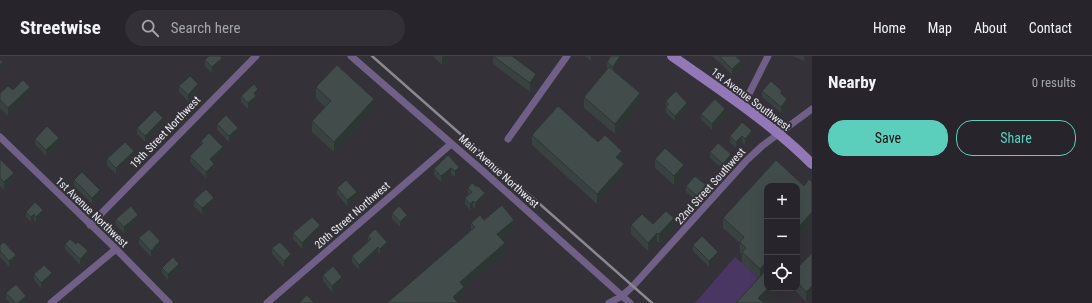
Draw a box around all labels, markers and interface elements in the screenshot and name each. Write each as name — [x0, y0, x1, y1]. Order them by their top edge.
search box — [125, 10, 405, 46]
text: Streetwise — [20, 16, 101, 39]
icon: search — [139, 17, 161, 39]
text: Search here — [171, 19, 241, 37]
text: Home — [873, 20, 906, 36]
text: Map — [928, 20, 952, 36]
text: About — [974, 20, 1007, 36]
text: Contact — [1029, 20, 1072, 36]
street label: 1st Avenue Southwest — [708, 65, 793, 134]
text: Nearby — [828, 72, 876, 92]
text: 0 results — [1032, 75, 1076, 90]
street label: 19th Street Northwest — [128, 94, 203, 171]
button: Save — [828, 120, 948, 156]
button: Share — [956, 120, 1076, 156]
street label: Main Avenue Northwest — [456, 132, 541, 211]
street label: 22nd Street Southwest — [673, 146, 748, 227]
street label: 1st Avenue Northwest — [53, 175, 131, 250]
street label: 20th Street Northwest — [312, 179, 393, 252]
map controls — [764, 183, 800, 291]
button: + — [764, 183, 800, 219]
button: − — [764, 219, 800, 255]
button: locate — [764, 255, 800, 291]

